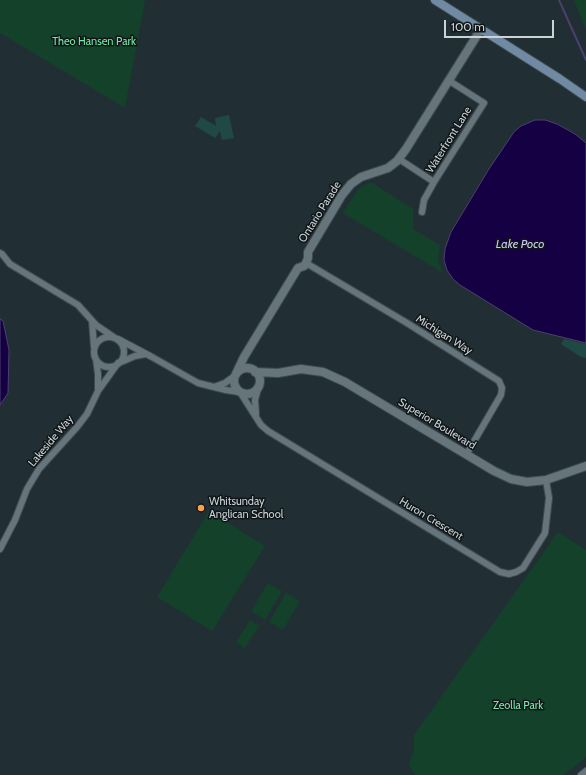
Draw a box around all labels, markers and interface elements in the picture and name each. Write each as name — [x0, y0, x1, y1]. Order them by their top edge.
scale bar — [446, 12, 556, 38]
text: 100 m — [451, 19, 485, 34]
park label: Theo Hansen Park — [52, 35, 136, 49]
street label: Waterfront Lane — [423, 104, 475, 176]
street label: Ontario Parade — [296, 179, 344, 245]
water label: Lake Poco — [496, 237, 544, 251]
street label: Michigan Way — [413, 312, 475, 358]
street label: Superior Boulevard — [396, 396, 478, 452]
street label: Lakeside Way — [26, 413, 76, 469]
place label: Whitsunday Anglican School — [209, 495, 283, 521]
street label: Huron Crescent — [397, 495, 465, 543]
marker: Whitsunday Anglican School — [196, 503, 206, 513]
park label: Zeolla Park — [493, 699, 543, 713]

